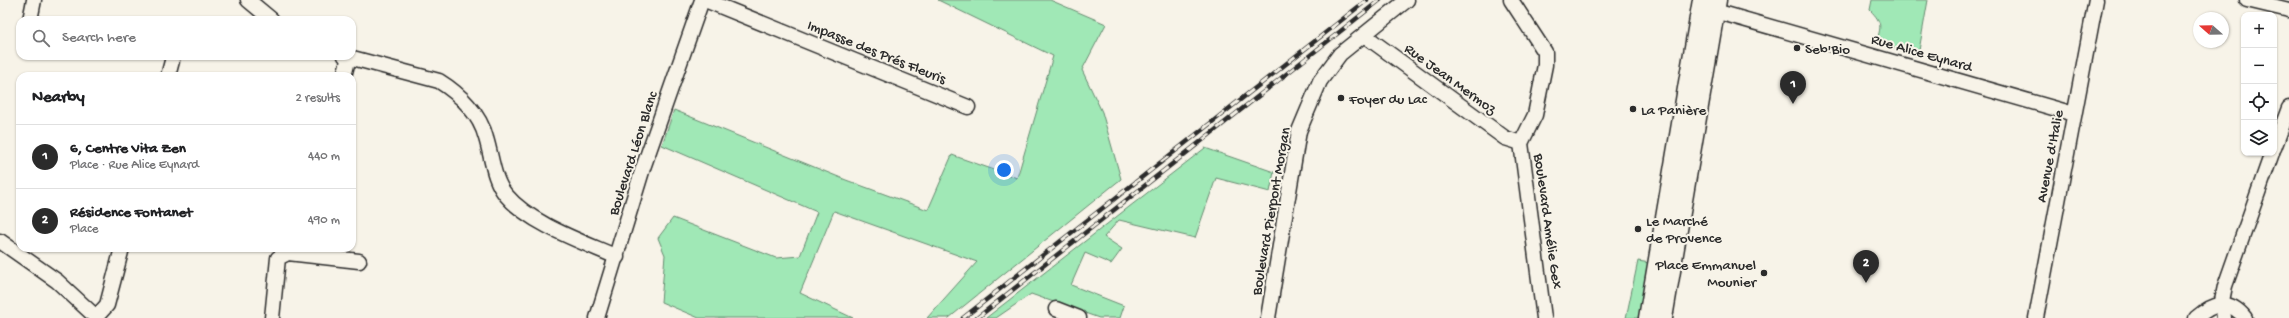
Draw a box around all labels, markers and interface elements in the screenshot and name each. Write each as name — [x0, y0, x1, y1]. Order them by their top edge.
north arrow — [2193, 12, 2229, 48]
map controls — [2241, 12, 2277, 156]
button: + — [2241, 12, 2277, 48]
search box — [16, 16, 356, 60]
street label: Impasse des Prés Fleuris — [804, 17, 949, 89]
icon: search — [30, 27, 52, 49]
text: Search here — [62, 29, 136, 47]
street label: Rue Alice Eynard — [1869, 31, 1975, 77]
street label: Rue Jean Mermoz — [1400, 40, 1500, 119]
place label: Seb'Bio — [1805, 41, 1850, 59]
marker: Seb'Bio — [1792, 43, 1802, 53]
button: − — [2241, 48, 2277, 84]
pin: 1 — [1780, 71, 1806, 104]
button: locate — [2241, 84, 2277, 120]
text: Nearby — [32, 88, 85, 108]
street label: Boulevard Léon Blanc — [605, 88, 663, 219]
text: 2 results — [295, 91, 340, 106]
place label: Foyer du Lac — [1348, 91, 1428, 109]
marker: Foyer du Lac — [1336, 93, 1346, 103]
place label: La Panière — [1641, 102, 1706, 120]
marker: La Panière — [1628, 104, 1638, 114]
street label: Avenue d'Italie — [2033, 108, 2069, 204]
button: layers — [2241, 120, 2277, 156]
street label: Boulevard Pierpont Morgan — [1248, 126, 1296, 298]
text: 6, Centre Vita Zen — [70, 140, 186, 158]
text: 1 — [42, 149, 48, 164]
text: 440 m — [308, 149, 340, 164]
street label: Boulevard Amélie Gex — [1528, 152, 1565, 290]
text: Place · Rue Alice Eynard — [70, 158, 199, 173]
your location — [994, 160, 1014, 180]
text: Résidence Fontanet — [70, 204, 192, 222]
text: 2 — [42, 213, 48, 228]
text: 490 m — [308, 213, 340, 228]
place label: Le Marché de Provence — [1646, 213, 1722, 248]
text: Place — [70, 222, 98, 237]
marker: Le Marché de Provence — [1633, 224, 1643, 234]
pin: 2 — [1853, 250, 1879, 283]
place label: Place Emmanuel Mounier — [1655, 257, 1758, 292]
marker: Place Emmanuel Mounier — [1759, 268, 1769, 278]

